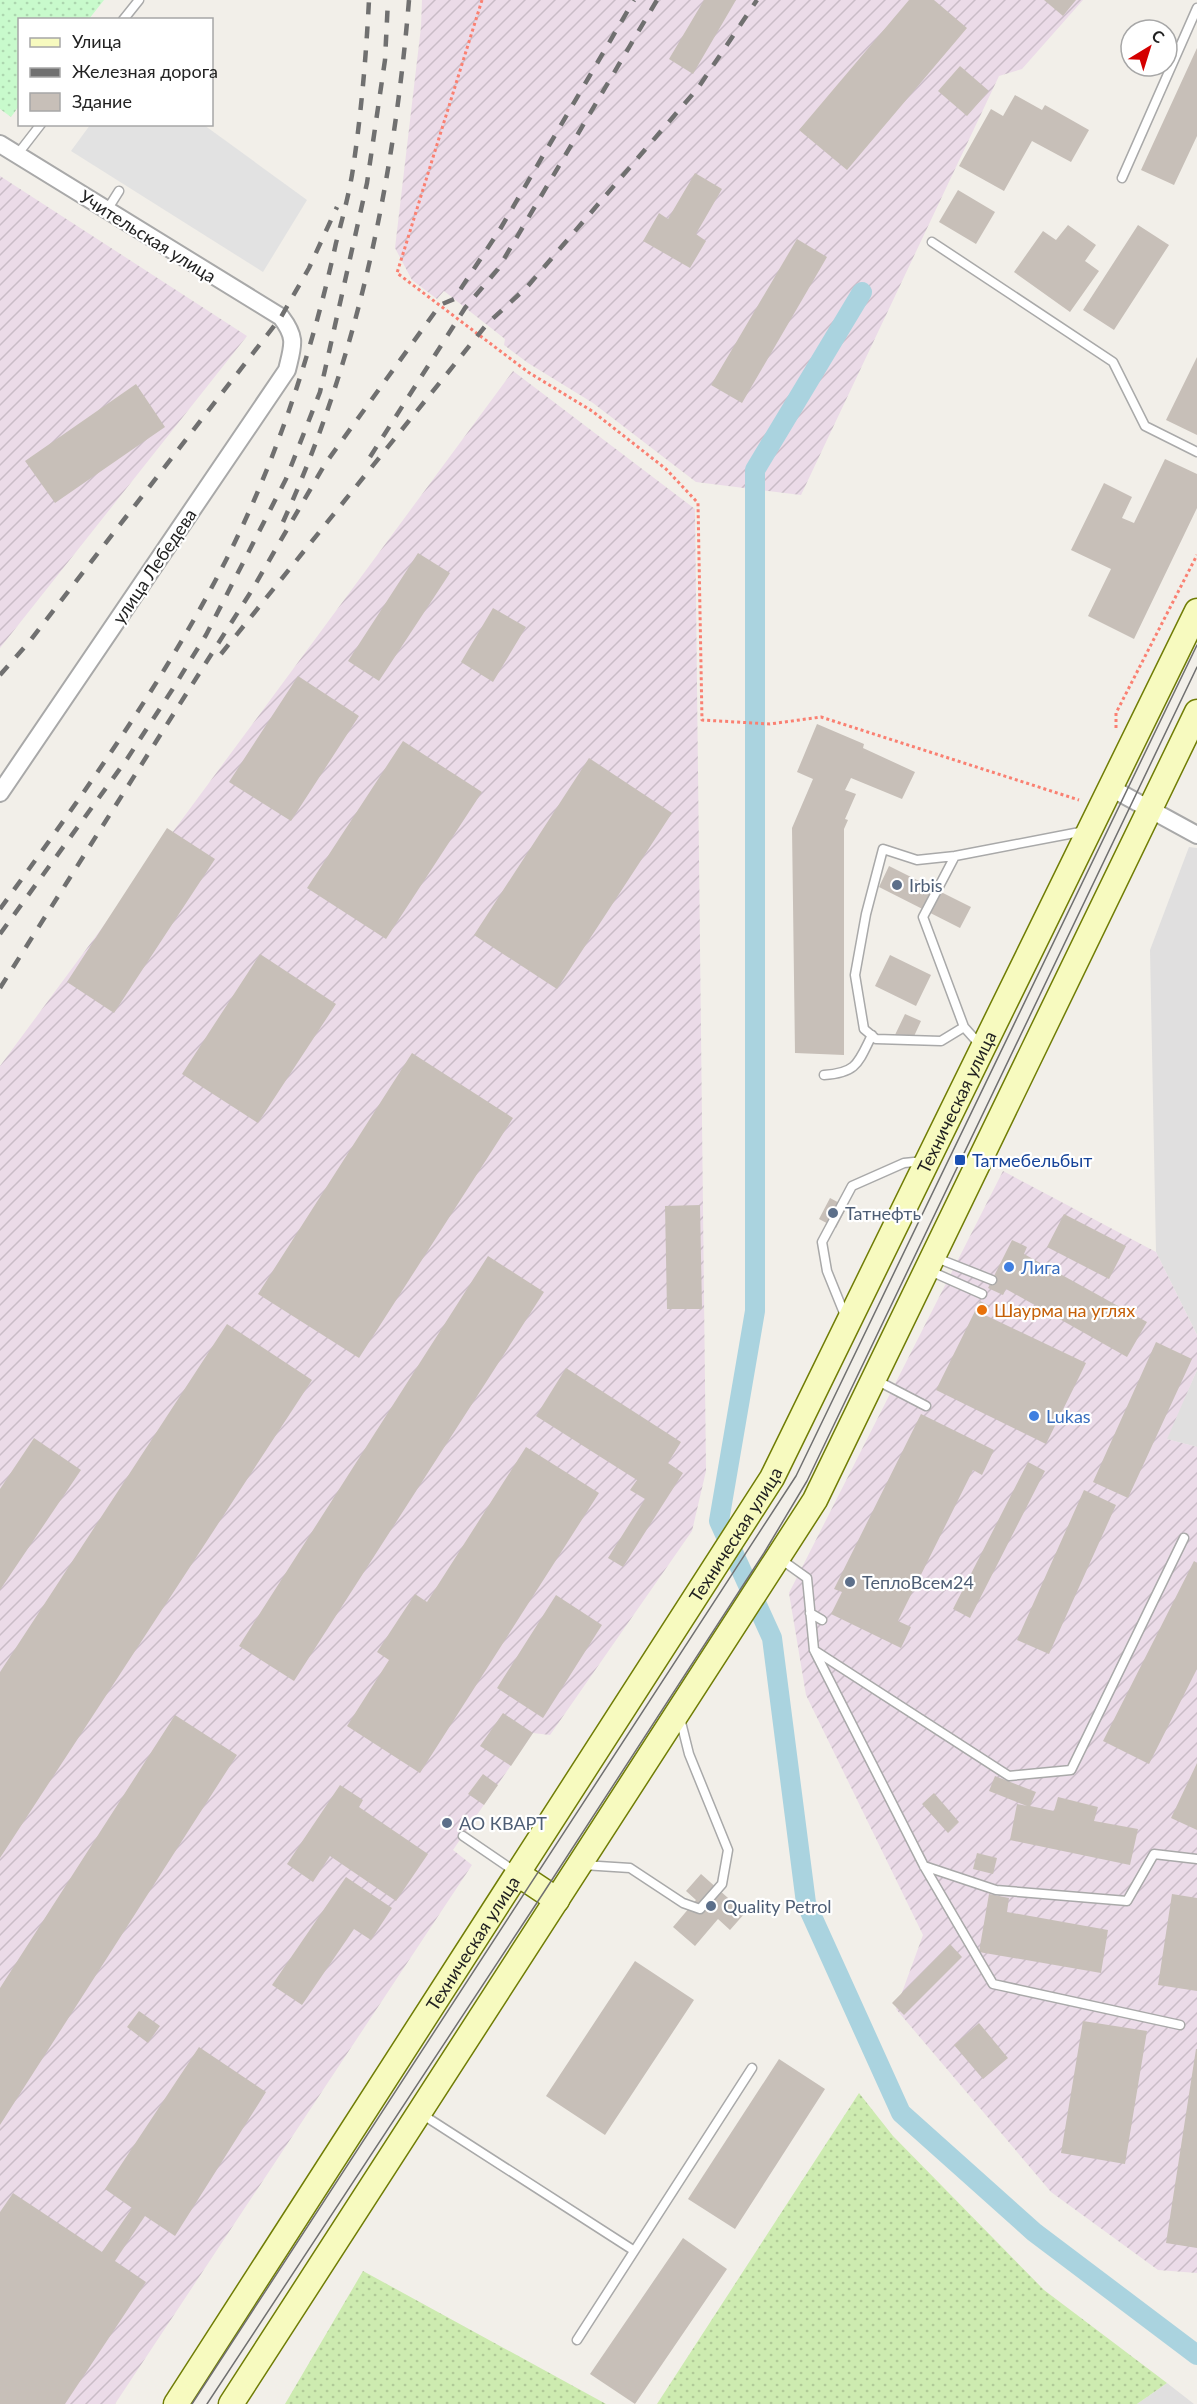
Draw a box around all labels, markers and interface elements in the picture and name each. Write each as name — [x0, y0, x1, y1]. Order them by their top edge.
legend — [18, 18, 213, 126]
north arrow — [1119, 18, 1179, 78]
text: С — [1149, 25, 1169, 47]
text: Улица — [72, 30, 122, 52]
text: Железная дорога — [72, 60, 218, 82]
text: Здание — [72, 90, 132, 112]
street label: Учительская улица — [76, 185, 220, 287]
street label: улица Лебедева — [107, 504, 201, 628]
place label: Irbis — [909, 874, 943, 896]
marker: Irbis — [890, 878, 904, 892]
street label: Техническая улица — [912, 1027, 1000, 1177]
place label: Татмебельбыт — [972, 1149, 1092, 1171]
marker: Татмебельбыт — [953, 1153, 967, 1167]
place label: Татнефть — [845, 1202, 921, 1224]
marker: Татнефть — [826, 1206, 840, 1220]
place label: Лига — [1020, 1256, 1061, 1278]
marker: Лига — [1002, 1260, 1016, 1274]
place label: Шаурма на углях — [994, 1299, 1135, 1321]
marker: Шаурма на углях — [975, 1303, 989, 1317]
place label: Lukas — [1046, 1405, 1091, 1427]
marker: Lukas — [1027, 1409, 1041, 1423]
street label: Техническая улица — [684, 1464, 787, 1606]
place label: ТеплоВсем24 — [862, 1571, 974, 1593]
marker: ТеплоВсем24 — [843, 1575, 857, 1589]
place label: АО КВАРТ — [459, 1812, 547, 1834]
marker: АО КВАРТ — [440, 1816, 454, 1830]
street label: Техническая улица — [421, 1872, 524, 2015]
place label: Quality Petrol — [723, 1895, 832, 1917]
marker: Quality Petrol — [704, 1899, 718, 1913]

